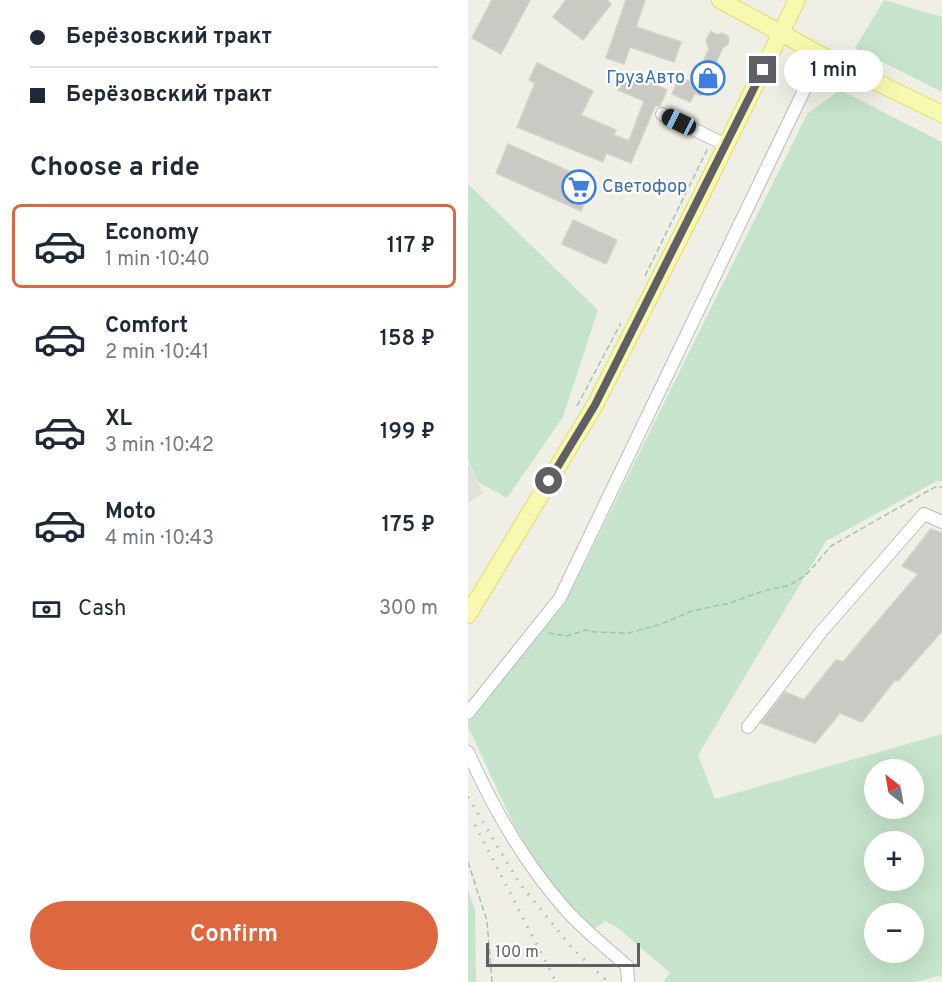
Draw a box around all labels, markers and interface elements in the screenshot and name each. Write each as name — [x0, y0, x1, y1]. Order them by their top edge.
text: Берёзовский тракт — [66, 24, 272, 51]
callout: 1 min — [784, 49, 883, 91]
route end — [749, 56, 776, 83]
text: 1 min — [810, 58, 857, 84]
shop icon: ГрузАвто — [690, 60, 726, 96]
place label: ГрузАвто — [606, 67, 685, 90]
text: Берёзовский тракт — [66, 82, 272, 109]
car — [659, 106, 699, 138]
text: Choose a ride — [30, 151, 200, 185]
supermarket icon: Светофор — [561, 169, 597, 205]
place label: Светофор — [602, 176, 687, 199]
icon: car — [33, 219, 87, 273]
text: Economy — [105, 220, 199, 247]
text: 117 ₽ — [387, 233, 435, 260]
text: 1 min · 10:40 — [105, 247, 210, 273]
icon: car — [33, 312, 87, 366]
text: Comfort — [105, 313, 188, 340]
text: 158 ₽ — [379, 326, 435, 353]
text: 2 min · 10:41 — [105, 340, 209, 366]
icon: car — [33, 405, 87, 459]
text: XL — [105, 406, 132, 433]
text: 199 ₽ — [380, 419, 435, 446]
text: 3 min · 10:42 — [105, 433, 214, 459]
route start — [535, 467, 562, 494]
icon: car — [33, 498, 87, 552]
text: Moto — [105, 499, 156, 526]
text: 175 ₽ — [382, 512, 435, 539]
text: 4 min · 10:43 — [105, 526, 214, 552]
icon: cash — [30, 593, 63, 626]
text: Cash — [78, 596, 127, 623]
text: 300 m — [379, 596, 438, 622]
north arrow — [864, 759, 924, 819]
map controls — [864, 759, 924, 963]
button: + — [864, 831, 924, 891]
button: Confirm — [30, 901, 438, 970]
button: − — [864, 903, 924, 963]
scale bar — [486, 940, 640, 968]
text: 100 m — [495, 943, 539, 963]

